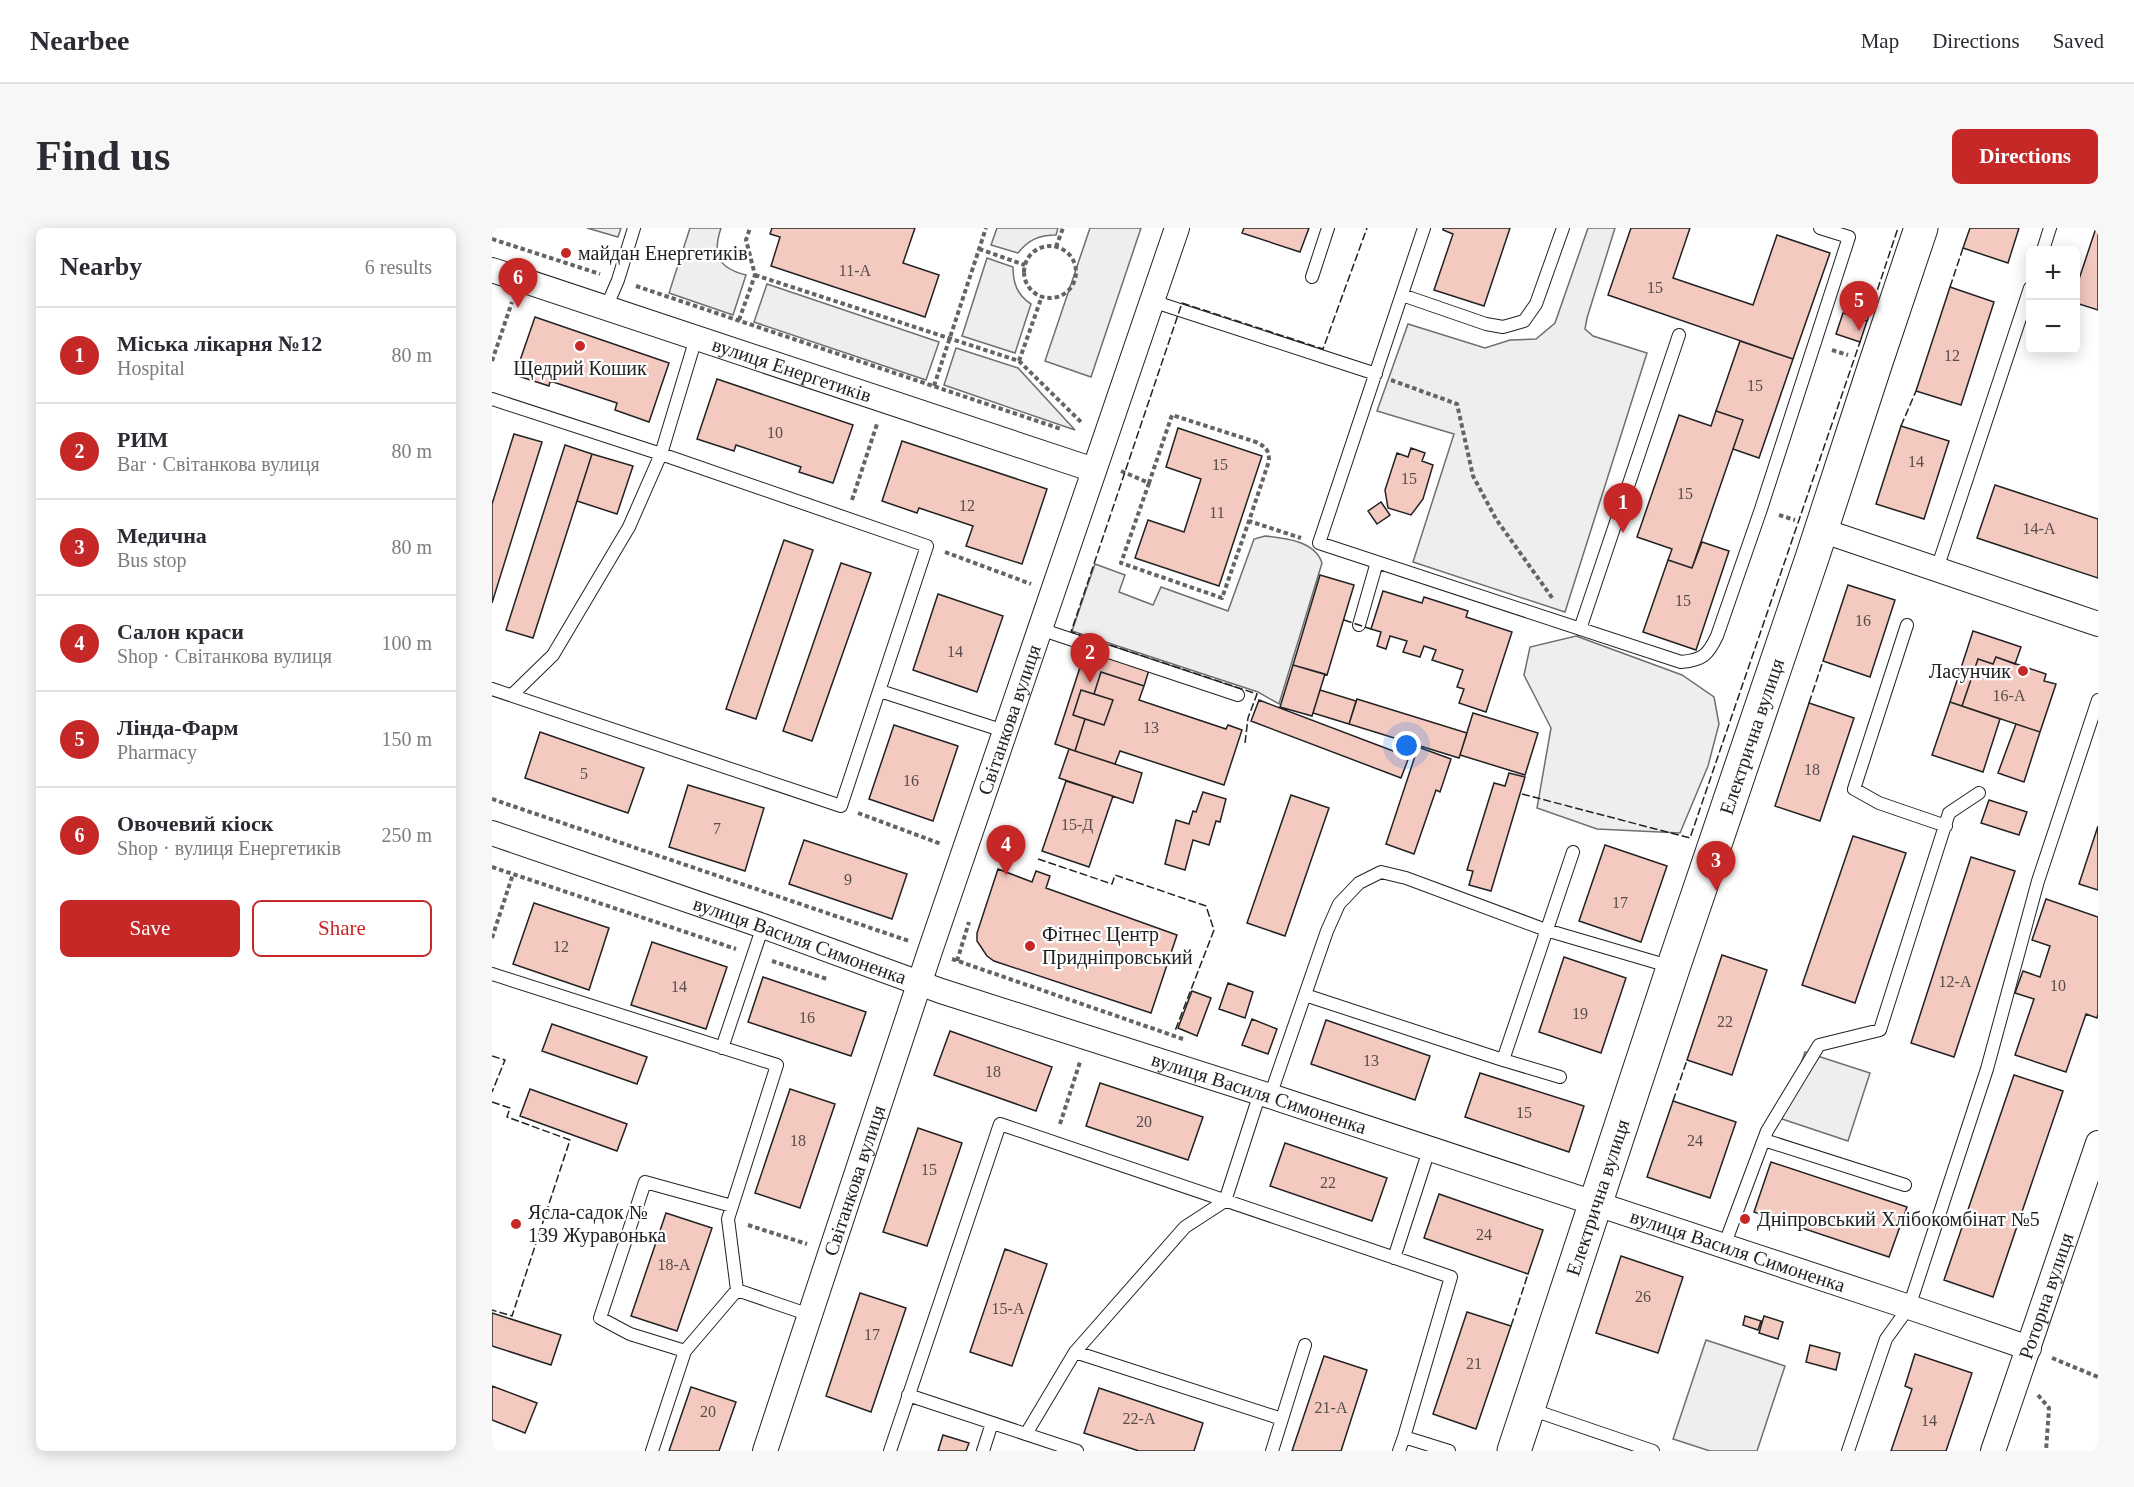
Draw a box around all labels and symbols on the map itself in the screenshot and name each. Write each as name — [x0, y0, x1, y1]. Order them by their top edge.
place label: майдан Енергетиків — [578, 242, 748, 265]
marker: майдан Енергетиків — [559, 246, 573, 260]
pin: 6 — [498, 259, 538, 308]
house number: 11-А — [839, 262, 872, 279]
house number: 15 — [1647, 279, 1663, 296]
pin: 5 — [1840, 282, 1878, 331]
street label: вулиця Енергетиків — [709, 333, 874, 406]
marker: Щедрий Кошик — [573, 339, 587, 353]
house number: 12 — [1944, 347, 1960, 364]
place label: Щедрий Кошик — [513, 357, 647, 380]
house number: 15 — [1747, 377, 1763, 394]
house number: 10 — [767, 424, 783, 441]
house number: 14 — [1908, 453, 1924, 470]
house number: 15 — [1212, 456, 1228, 473]
house number: 15 — [1401, 470, 1417, 487]
pin: 1 — [1604, 484, 1642, 533]
house number: 15 — [1677, 485, 1693, 502]
house number: 12 — [959, 497, 975, 514]
house number: 11 — [1209, 504, 1225, 521]
house number: 14-А — [2023, 520, 2056, 537]
house number: 15 — [1675, 592, 1691, 609]
house number: 16 — [1855, 612, 1871, 629]
pin: 2 — [1070, 634, 1110, 683]
street label: Світанкова вулиця — [973, 642, 1045, 798]
house number: 14 — [947, 643, 963, 660]
street label: Електрична вулиця — [1715, 656, 1788, 817]
place label: Ласунчик — [1929, 660, 2011, 683]
marker: Ласунчик — [2016, 664, 2030, 678]
house number: 16-А — [1993, 687, 2026, 704]
house number: 13 — [1143, 719, 1159, 736]
your location — [1392, 731, 1421, 760]
house number: 18 — [1804, 761, 1820, 778]
house number: 5 — [580, 765, 588, 782]
house number: 16 — [903, 772, 919, 789]
house number: 15-Д — [1061, 816, 1093, 834]
house number: 7 — [713, 820, 721, 837]
pin: 4 — [986, 826, 1026, 875]
pin: 3 — [1696, 842, 1736, 891]
house number: 9 — [844, 871, 852, 888]
street label: вулиця Василя Симоненка — [690, 892, 910, 988]
house number: 17 — [1612, 894, 1628, 911]
place label: Фітнес Центр Придніпровський — [1042, 923, 1193, 969]
house number: 12 — [553, 938, 569, 955]
marker: Фітнес Центр Придніпровський — [1023, 939, 1037, 953]
house number: 12-А — [1939, 973, 1972, 990]
house number: 10 — [2050, 977, 2066, 994]
house number: 14 — [671, 978, 687, 995]
house number: 19 — [1572, 1005, 1588, 1022]
house number: 16 — [799, 1009, 815, 1026]
house number: 22 — [1717, 1013, 1733, 1030]
street label: вулиця Василя Симоненка — [1149, 1048, 1370, 1138]
house number: 13 — [1363, 1052, 1379, 1069]
house number: 18 — [985, 1063, 1001, 1080]
street label: Світанкова вулиця — [819, 1102, 889, 1258]
house number: 15 — [1516, 1104, 1532, 1121]
house number: 20 — [1136, 1113, 1152, 1130]
street label: Електрична вулиця — [1561, 1116, 1633, 1278]
house number: 18 — [790, 1132, 806, 1149]
house number: 24 — [1687, 1132, 1703, 1149]
house number: 15 — [921, 1161, 937, 1178]
house number: 22 — [1320, 1174, 1336, 1191]
place label: Ясла-садок № 139 Журавонька — [528, 1201, 666, 1247]
street label: вулиця Василя Симоненка — [1628, 1205, 1848, 1296]
place label: Дніпровський Хлібокомбінат №5 — [1757, 1208, 2040, 1231]
marker: Дніпровський Хлібокомбінат №5 — [1738, 1212, 1752, 1226]
marker: Ясла-садок № 139 Журавонька — [509, 1217, 523, 1231]
house number: 24 — [1476, 1226, 1492, 1243]
street label: Роторна вулиця — [2014, 1230, 2078, 1362]
house number: 18-А — [658, 1256, 691, 1273]
house number: 26 — [1635, 1288, 1651, 1305]
house number: 15-А — [992, 1300, 1025, 1317]
house number: 17 — [864, 1326, 880, 1343]
house number: 21 — [1466, 1355, 1482, 1372]
house number: 21-А — [1315, 1399, 1348, 1416]
house number: 20 — [700, 1403, 716, 1420]
house number: 22-А — [1123, 1410, 1156, 1427]
house number: 14 — [1921, 1412, 1937, 1429]

